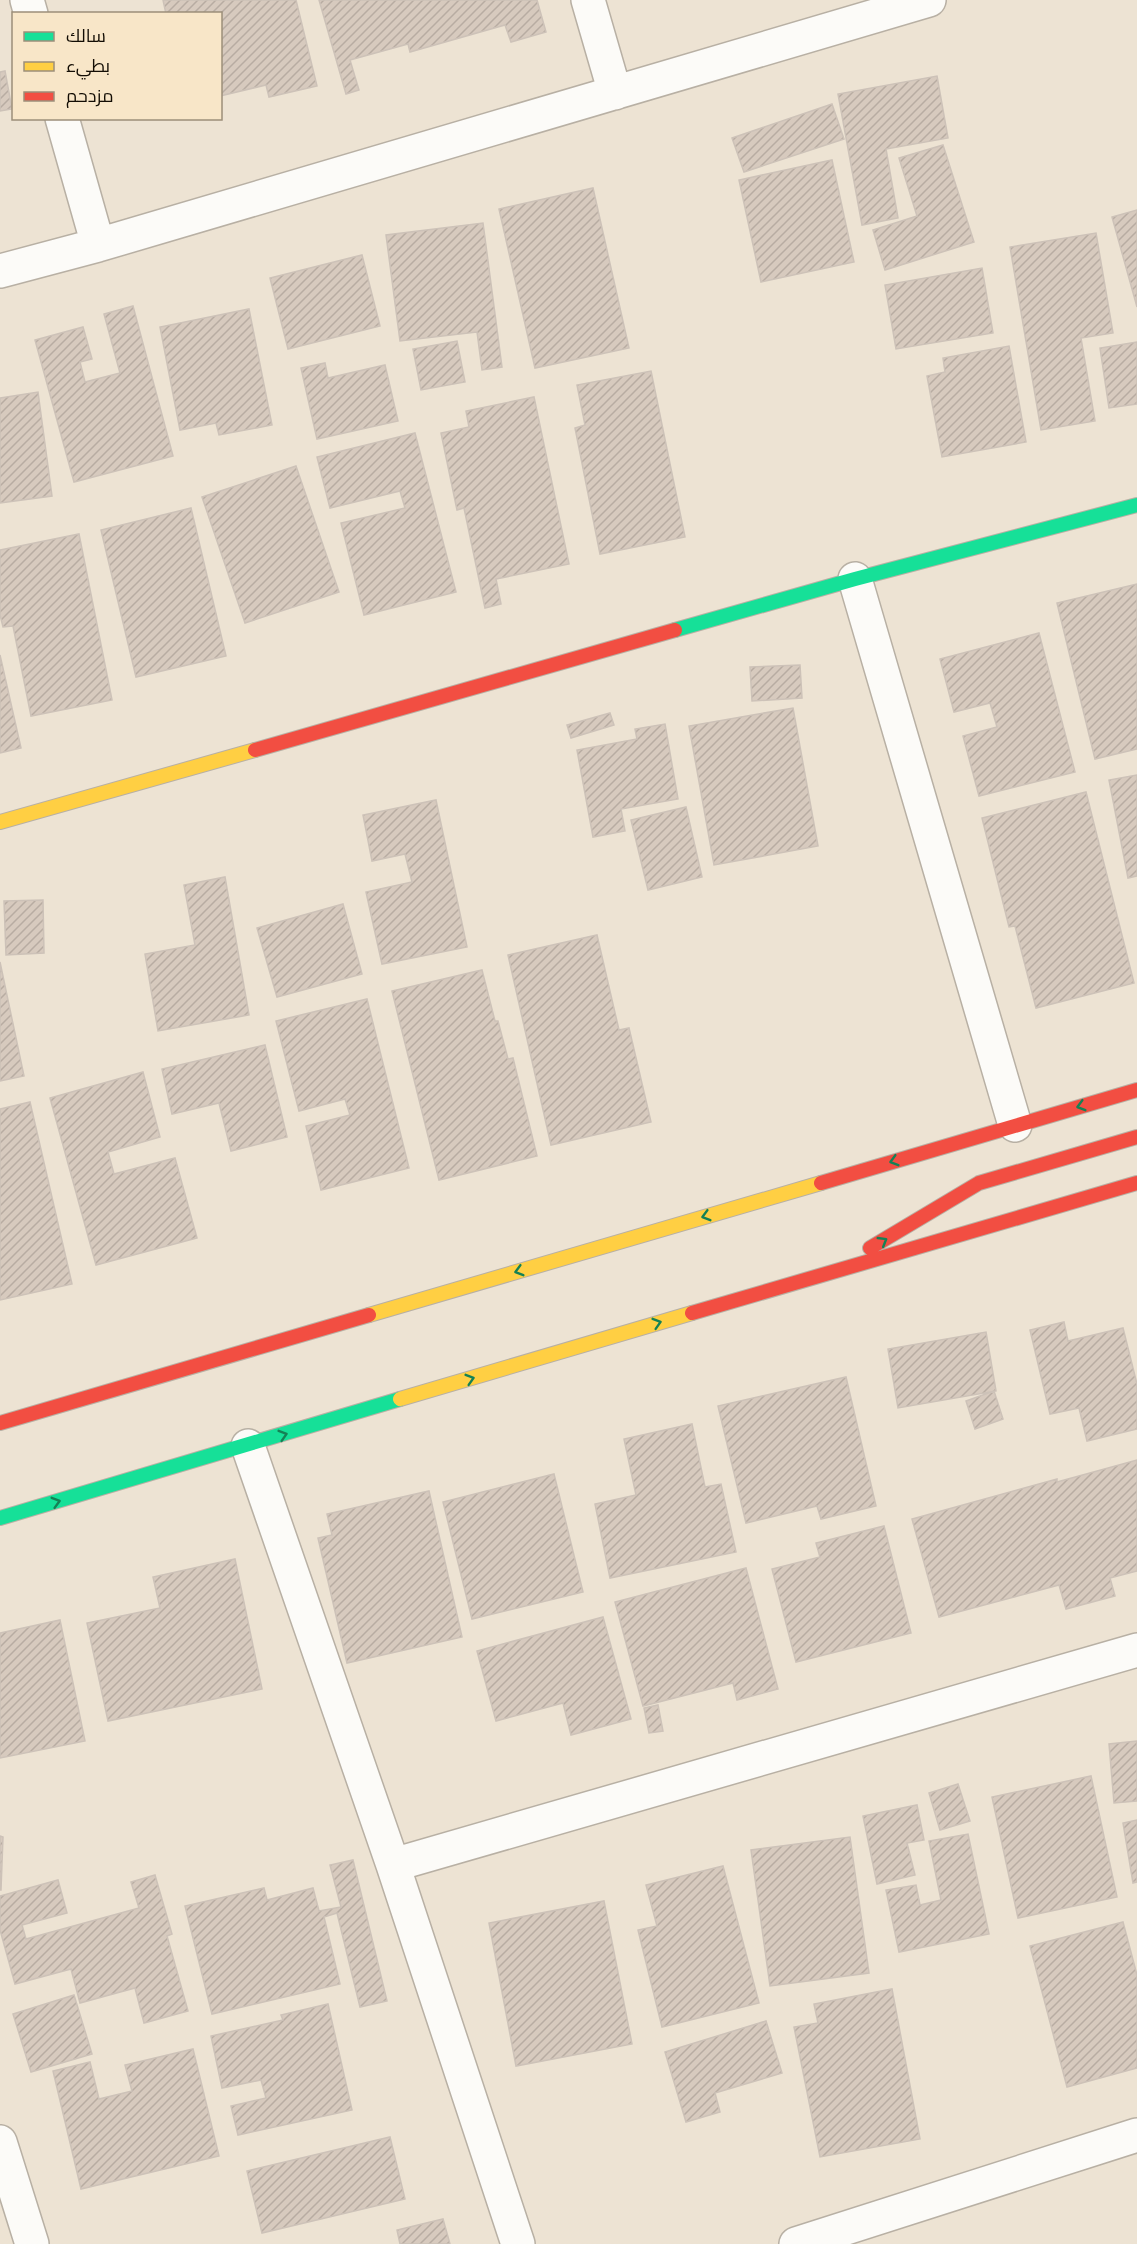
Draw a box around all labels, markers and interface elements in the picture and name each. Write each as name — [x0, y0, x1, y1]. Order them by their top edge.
legend — [12, 12, 222, 120]
text: سالك — [66, 24, 106, 46]
text: بطيء — [66, 54, 110, 80]
text: مزدحم — [66, 84, 114, 108]
one-way arrow — [1076, 1099, 1087, 1111]
one-way arrow — [889, 1154, 899, 1166]
one-way arrow — [702, 1209, 712, 1221]
one-way arrow — [877, 1236, 887, 1248]
one-way arrow — [514, 1264, 525, 1276]
one-way arrow — [651, 1318, 662, 1330]
one-way arrow — [464, 1374, 475, 1386]
one-way arrow — [278, 1430, 288, 1442]
one-way arrow — [50, 1497, 61, 1509]

